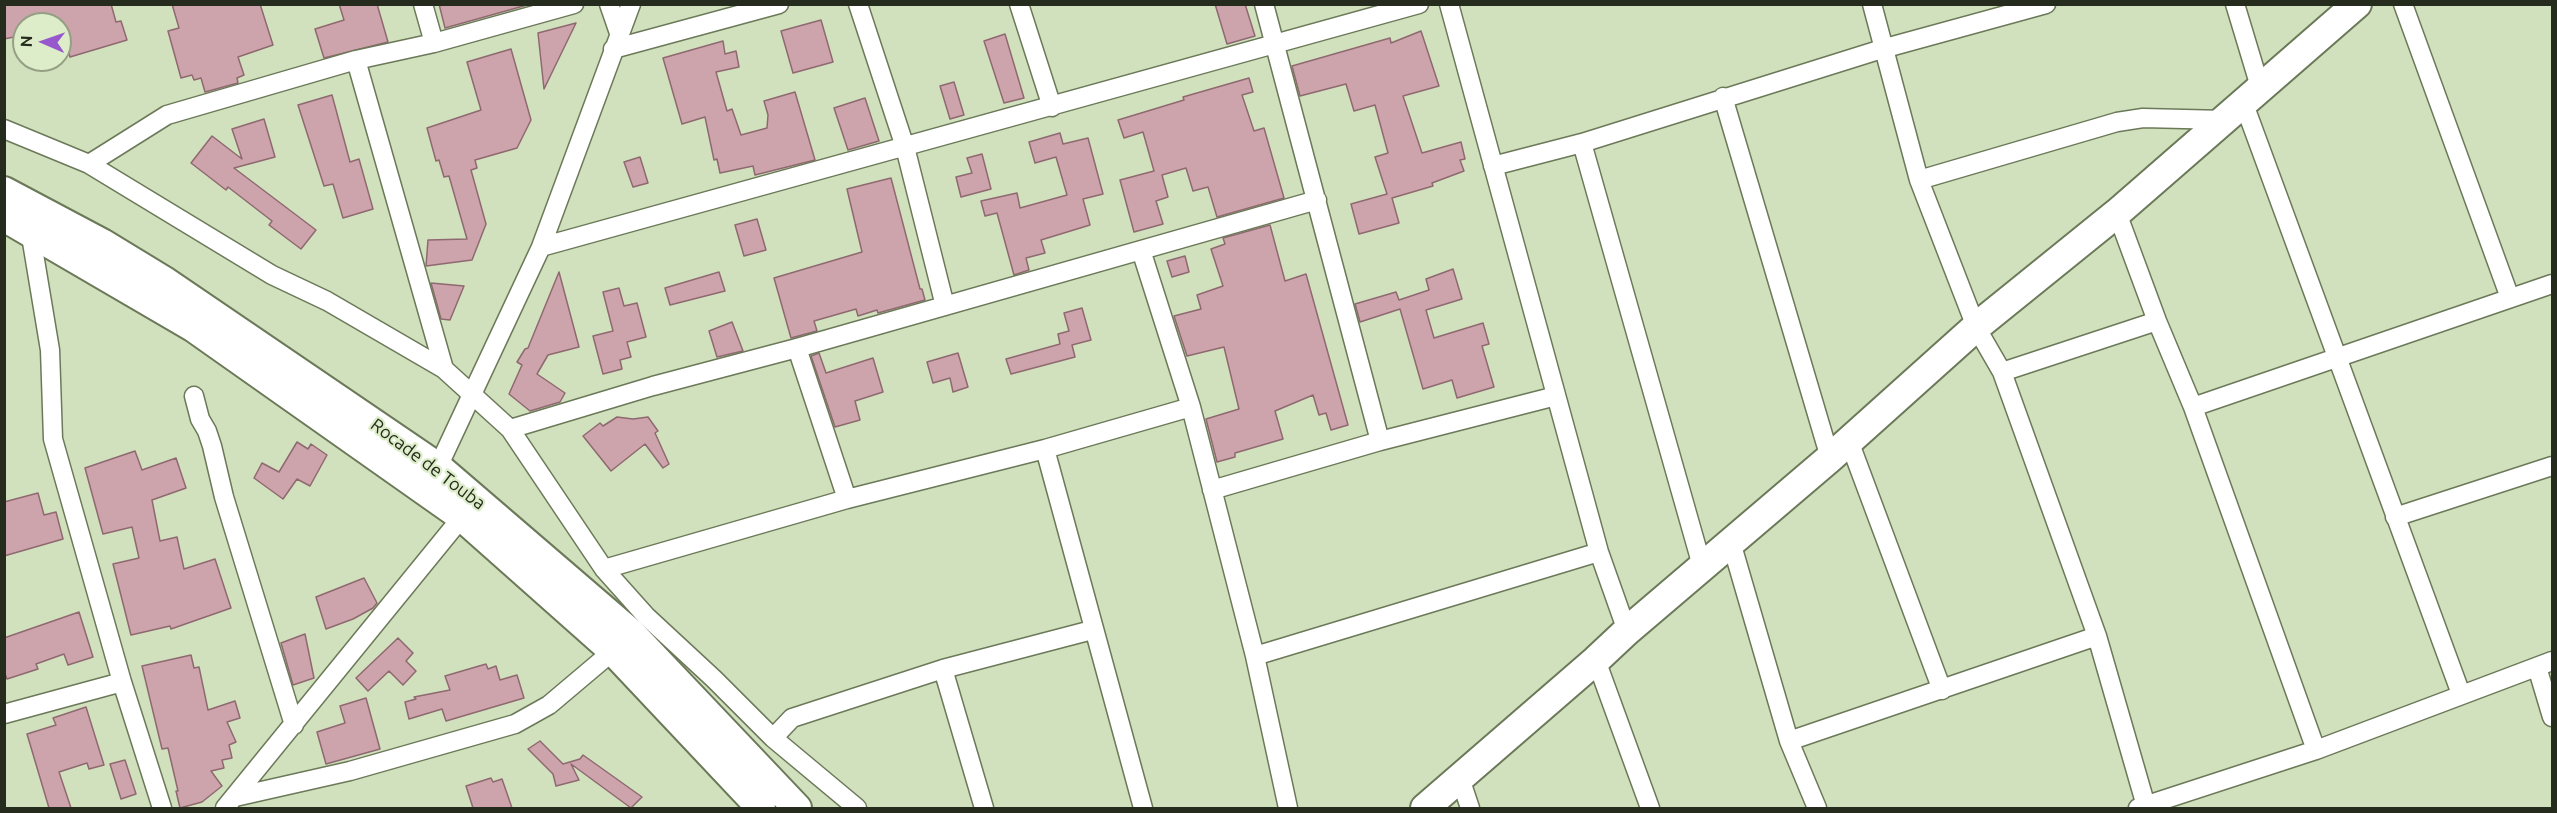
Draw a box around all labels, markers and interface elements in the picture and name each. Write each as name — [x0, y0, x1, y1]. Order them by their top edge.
north arrow — [12, 12, 72, 72]
text: N — [17, 35, 35, 48]
street label: Rocade de Touba — [366, 414, 490, 514]

